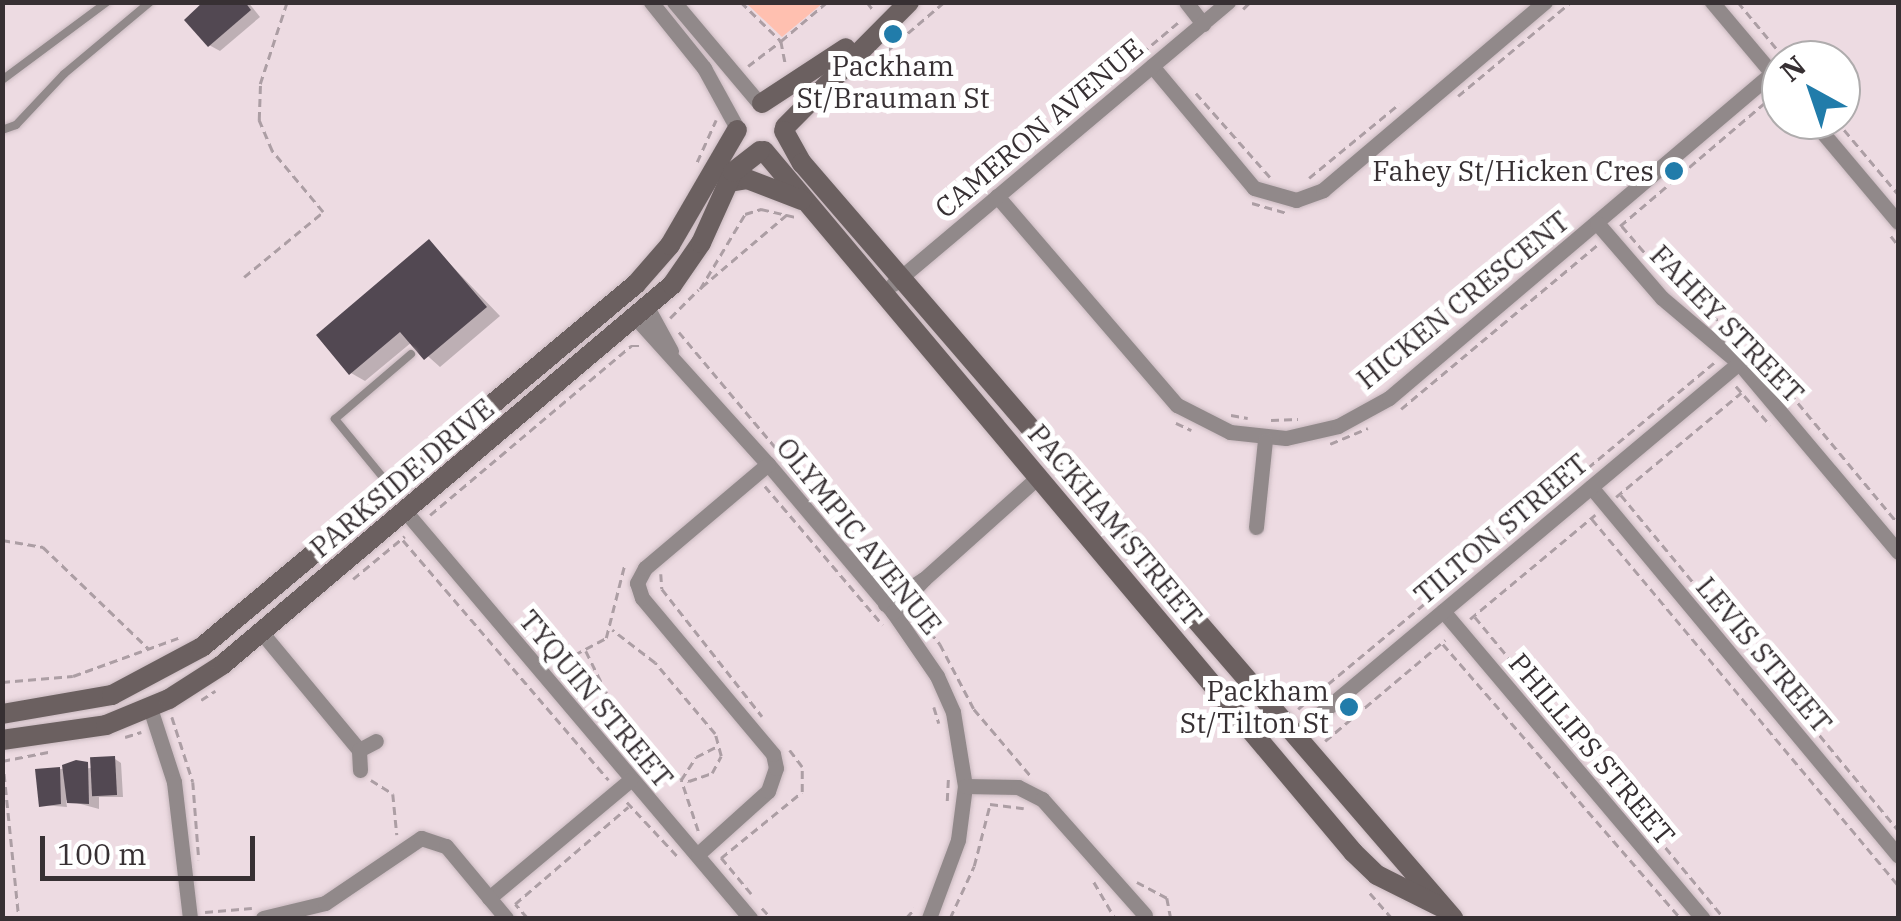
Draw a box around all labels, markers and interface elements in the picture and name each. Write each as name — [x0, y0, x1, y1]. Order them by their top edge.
marker: Packham St/Brauman St — [882, 23, 904, 45]
street label: CAMERON AVENUE — [928, 31, 1150, 225]
north arrow — [1761, 40, 1861, 140]
text: N — [1772, 47, 1813, 89]
place label: Packham St/Brauman St — [796, 49, 990, 115]
place label: Fahey St/Hicken Cres — [1372, 154, 1654, 188]
marker: Fahey St/Hicken Cres — [1663, 160, 1685, 182]
street label: HICKEN CRESCENT — [1350, 204, 1576, 396]
street label: FAHEY STREET — [1643, 238, 1811, 410]
street label: PARKSIDE DRIVE — [303, 391, 501, 565]
street label: PACKHAM STREET — [1021, 418, 1209, 632]
street label: OLYMPIC AVENUE — [769, 431, 949, 641]
street label: TILTON STREET — [1407, 447, 1595, 611]
street label: LEVIS STREET — [1689, 570, 1839, 740]
street label: TYQUIN STREET — [512, 603, 680, 795]
street label: PHILLIPS STREET — [1502, 646, 1682, 852]
place label: Packham St/Tilton St — [1180, 674, 1329, 740]
marker: Packham St/Tilton St — [1338, 696, 1360, 718]
scale bar — [45, 816, 260, 878]
text: 100 m — [57, 834, 147, 873]

